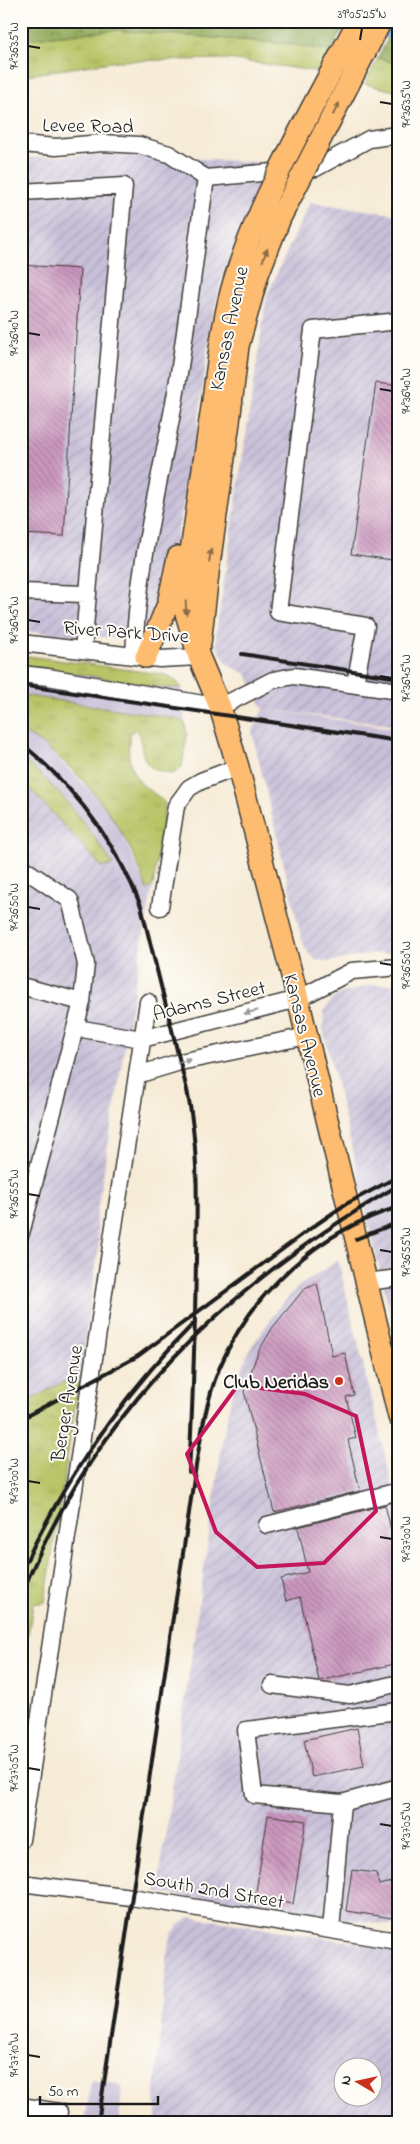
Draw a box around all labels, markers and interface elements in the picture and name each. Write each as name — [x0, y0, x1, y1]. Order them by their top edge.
text: 39°05'25"N — [338, 6, 386, 24]
text: 94°36'35"W — [6, 22, 24, 70]
text: 94°36'35"W — [398, 80, 416, 128]
one-way arrow — [332, 102, 340, 116]
street label: Levee Road — [42, 112, 134, 143]
one-way arrow — [262, 248, 270, 263]
street label: Kansas Avenue — [203, 264, 258, 393]
text: 94°36'40"W — [6, 310, 24, 356]
text: 94°36'40"W — [398, 368, 416, 414]
one-way arrow — [206, 548, 214, 564]
text: 94°36'45"W — [6, 596, 24, 644]
one-way arrow — [183, 600, 191, 616]
street label: River Park Drive — [62, 615, 190, 652]
text: 94°36'45"W — [398, 654, 416, 702]
text: 94°36'50"W — [6, 883, 24, 931]
text: 94°36'50"W — [398, 941, 416, 989]
street label: Kansas Avenue — [274, 971, 333, 1100]
street label: Adams Street — [150, 974, 269, 1030]
one-way arrow — [243, 1008, 258, 1016]
one-way arrow — [176, 1057, 191, 1065]
text: 94°36'55"W — [6, 1169, 24, 1219]
text: 94°36'55"W — [398, 1227, 416, 1277]
street label: Berger Avenue — [45, 1343, 93, 1465]
place label: Club Neridas — [223, 1369, 329, 1398]
marker: Club Neridas — [333, 1375, 345, 1387]
text: 94°37'00"W — [6, 1458, 24, 1504]
text: 94°37'00"W — [398, 1516, 416, 1562]
text: 94°37'05"W — [6, 1744, 24, 1792]
text: 94°37'05"W — [398, 1802, 416, 1850]
street label: South 2nd Street — [141, 1865, 286, 1918]
text: 94°37'10"W — [6, 2033, 24, 2077]
north arrow — [332, 2056, 382, 2106]
scale bar — [40, 2074, 158, 2106]
text: N — [336, 2074, 358, 2087]
text: 50 m — [48, 2081, 79, 2103]

